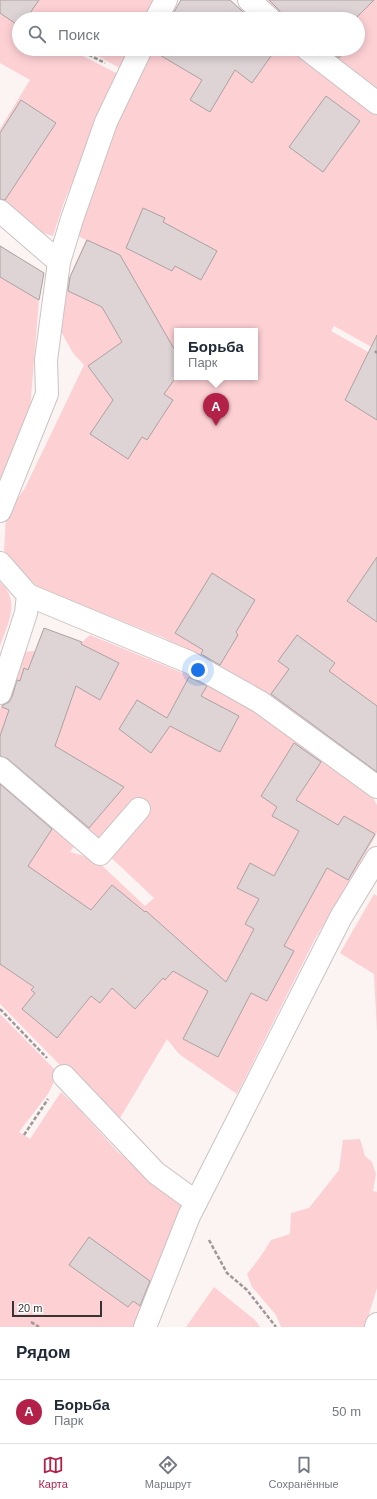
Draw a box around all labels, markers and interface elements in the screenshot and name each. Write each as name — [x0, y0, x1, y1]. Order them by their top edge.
search box — [12, 12, 365, 56]
icon: search — [26, 23, 48, 45]
text: Поиск — [58, 26, 100, 43]
popup — [174, 328, 258, 380]
text: Борьба — [188, 338, 244, 355]
text: Парк — [188, 355, 218, 370]
pin: A — [203, 393, 229, 426]
your location — [188, 660, 208, 680]
scale bar — [12, 1299, 102, 1318]
text: 20 m — [18, 1302, 42, 1314]
text: Рядом — [16, 1343, 71, 1362]
text: Борьба — [54, 1396, 110, 1413]
text: A — [24, 1404, 34, 1419]
text: 50 m — [332, 1404, 361, 1419]
text: Парк — [54, 1413, 84, 1428]
tab: Карта — [38, 1454, 68, 1490]
tab: Маршрут — [145, 1454, 192, 1490]
tab: Сохранённые — [269, 1454, 339, 1490]

